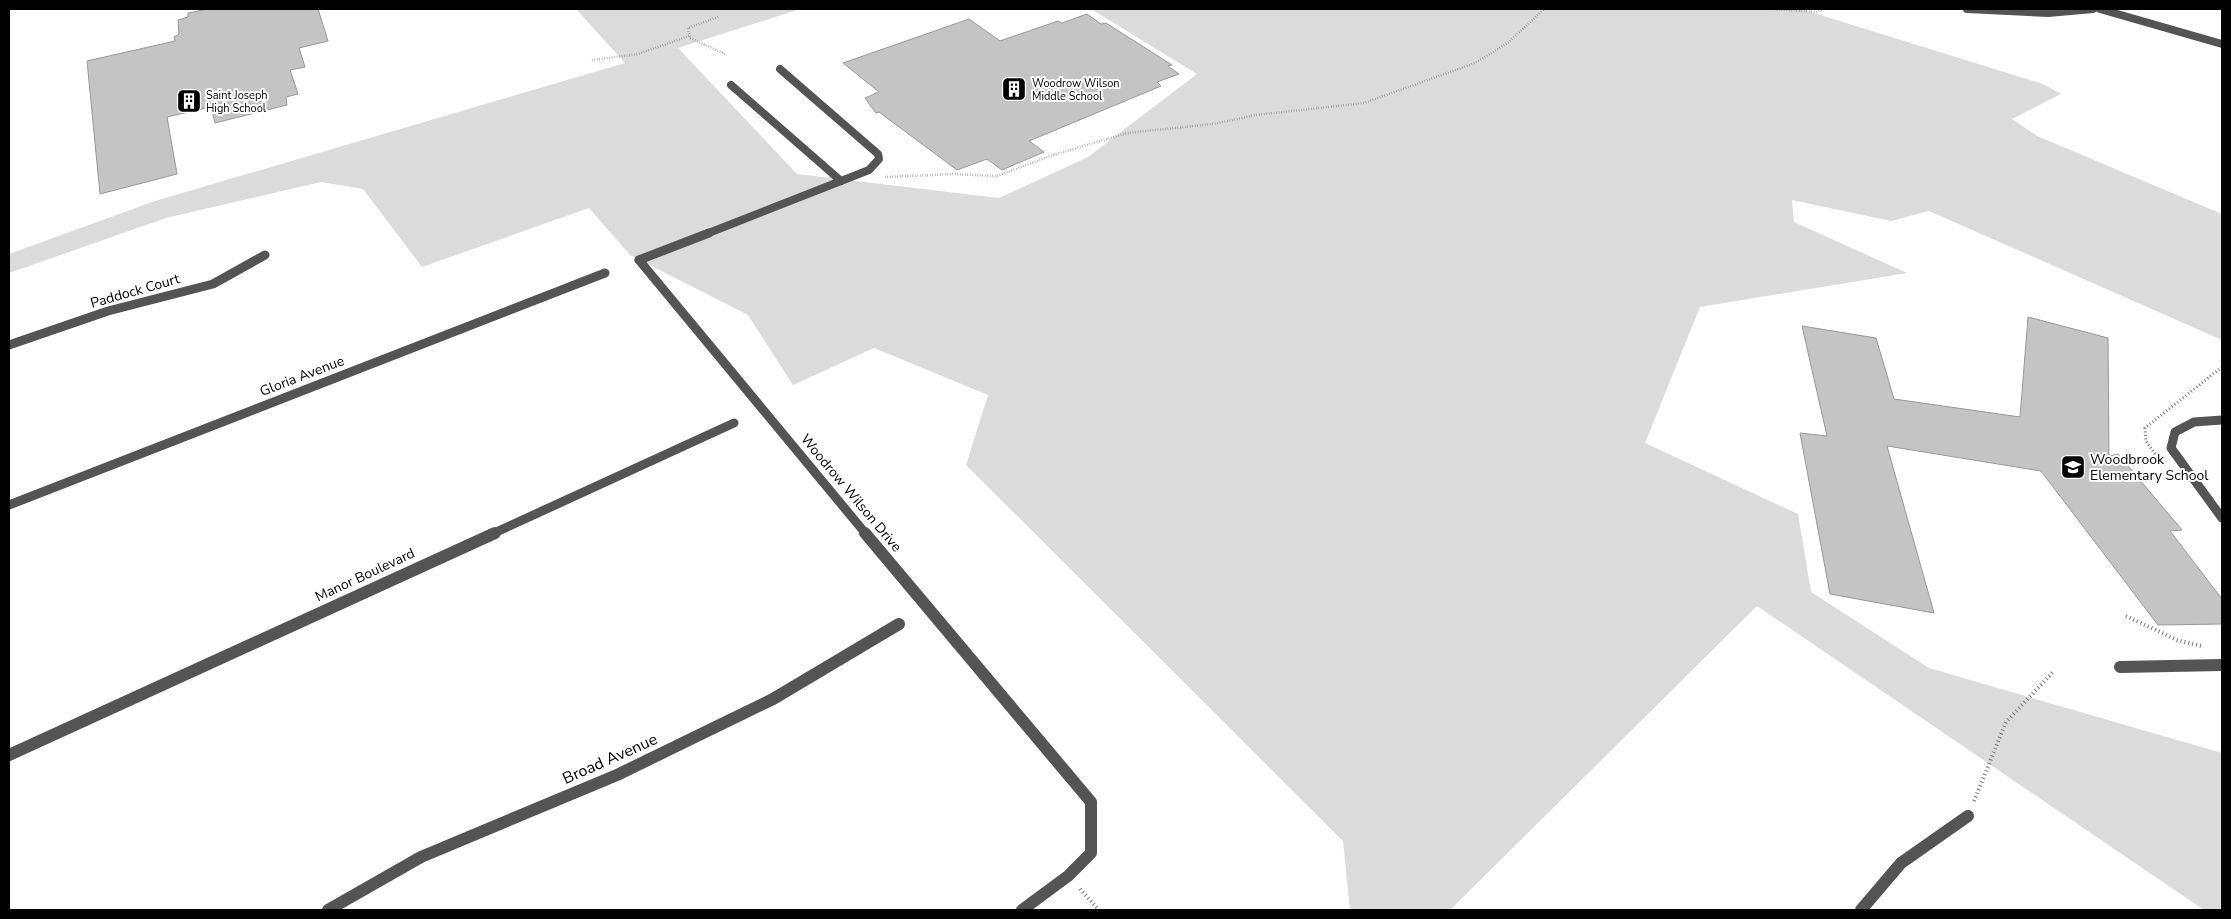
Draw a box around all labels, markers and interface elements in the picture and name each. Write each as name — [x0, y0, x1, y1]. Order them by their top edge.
building icon: Woodrow Wilson Middle School — [1001, 76, 1027, 102]
place label: Woodrow Wilson Middle School — [1032, 76, 1120, 104]
building icon: Saint Joseph High School — [176, 88, 202, 114]
place label: Saint Joseph High School — [206, 88, 268, 116]
street label: Paddock Court — [88, 269, 182, 313]
street label: Gloria Avenue — [257, 351, 347, 401]
street label: Woodrow Wilson Drive — [796, 430, 906, 556]
place label: Woodbrook Elementary School — [2090, 450, 2209, 485]
school or university icon: Woodbrook Elementary School — [2060, 454, 2086, 480]
street label: Manor Boulevard — [312, 544, 418, 606]
street label: Broad Avenue — [559, 728, 661, 790]

